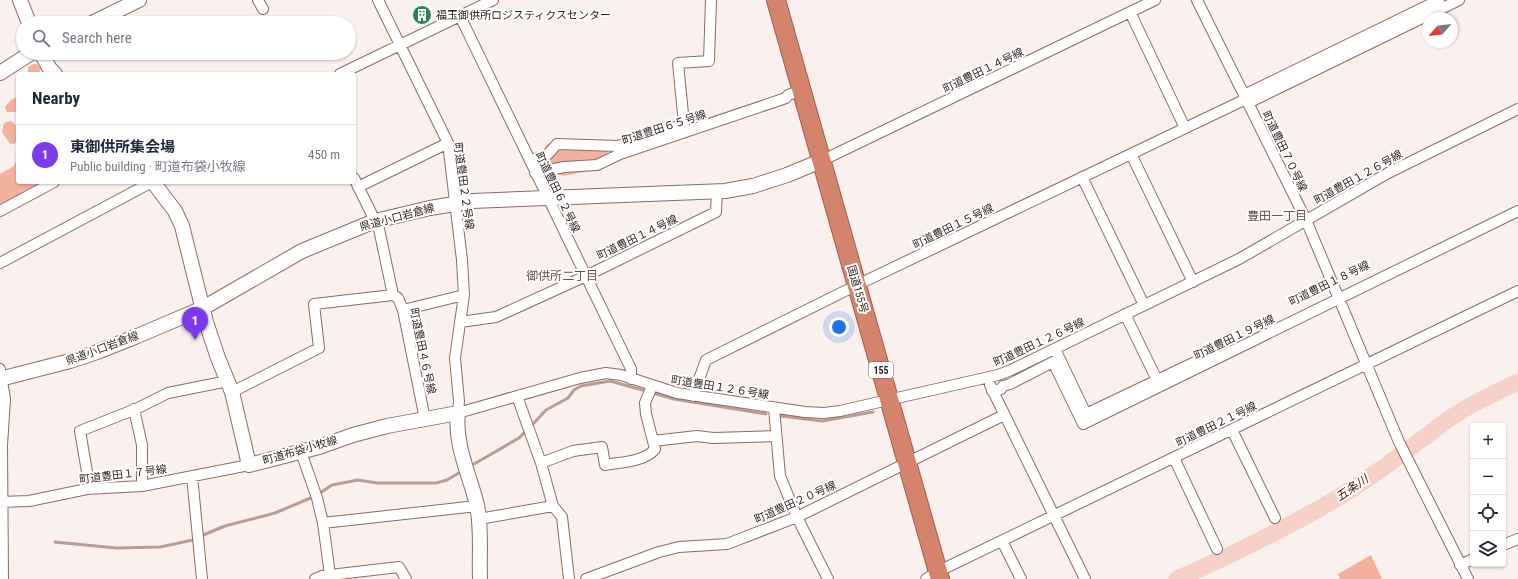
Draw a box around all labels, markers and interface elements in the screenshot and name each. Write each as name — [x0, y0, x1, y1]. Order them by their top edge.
building icon: 福玉御供所ロジスティクスセンター — [411, 4, 433, 26]
place label: 福玉御供所ロジスティクスセンター — [436, 9, 611, 22]
north arrow — [1422, 12, 1458, 48]
search box — [16, 16, 356, 60]
icon: search — [30, 27, 52, 49]
text: Search here — [62, 29, 132, 47]
street label: 町道豊田１４号線 — [941, 45, 1026, 96]
text: Nearby — [32, 88, 80, 108]
street label: 町道豊田６５号線 — [620, 108, 708, 147]
street label: 町道豊田７０号線 — [1259, 109, 1310, 194]
text: 東御供所集会場 — [70, 138, 175, 156]
street label: 町道豊田２２号線 — [451, 142, 476, 231]
text: 1 — [42, 147, 48, 162]
text: 450 m — [308, 147, 340, 162]
street label: 町道豊田１２６号線 — [1312, 148, 1405, 207]
street label: 町道豊田６２号線 — [532, 150, 583, 235]
text: Public building · 町道布袋小牧線 — [70, 159, 246, 174]
street label: 県道小口岩倉線 — [358, 201, 436, 234]
street label: 町道豊田１５号線 — [911, 201, 996, 252]
district label: 豊田一丁目 — [1247, 209, 1307, 223]
street label: 町道豊田１４号線 — [595, 212, 680, 263]
street label: 町道豊田１８号線 — [1287, 258, 1372, 309]
street label: 国道155号 — [844, 264, 871, 315]
district label: 御供所二丁目 — [526, 269, 598, 283]
pin: 1 — [182, 307, 208, 340]
street label: 町道豊田４６号線 — [407, 307, 438, 395]
street label: 町道豊田１９号線 — [1192, 312, 1277, 363]
street label: 町道豊田１２６号線 — [992, 316, 1087, 369]
your location — [829, 317, 849, 337]
street label: 県道小口岩倉線 — [64, 329, 141, 368]
road number: 155 — [869, 362, 893, 378]
street label: 町道豊田１２６号線 — [670, 373, 770, 402]
street label: 町道豊田２１号線 — [1174, 399, 1259, 450]
map controls — [1470, 423, 1506, 567]
button: + — [1470, 423, 1506, 459]
street label: 町道布袋小牧線 — [261, 434, 339, 467]
button: − — [1470, 459, 1506, 495]
street label: 町道豊田１７号線 — [79, 463, 168, 486]
water label: 五条川 — [1333, 471, 1372, 504]
street label: 町道豊田２０号線 — [752, 479, 838, 526]
button: locate — [1470, 495, 1506, 531]
button: layers — [1470, 531, 1506, 567]

